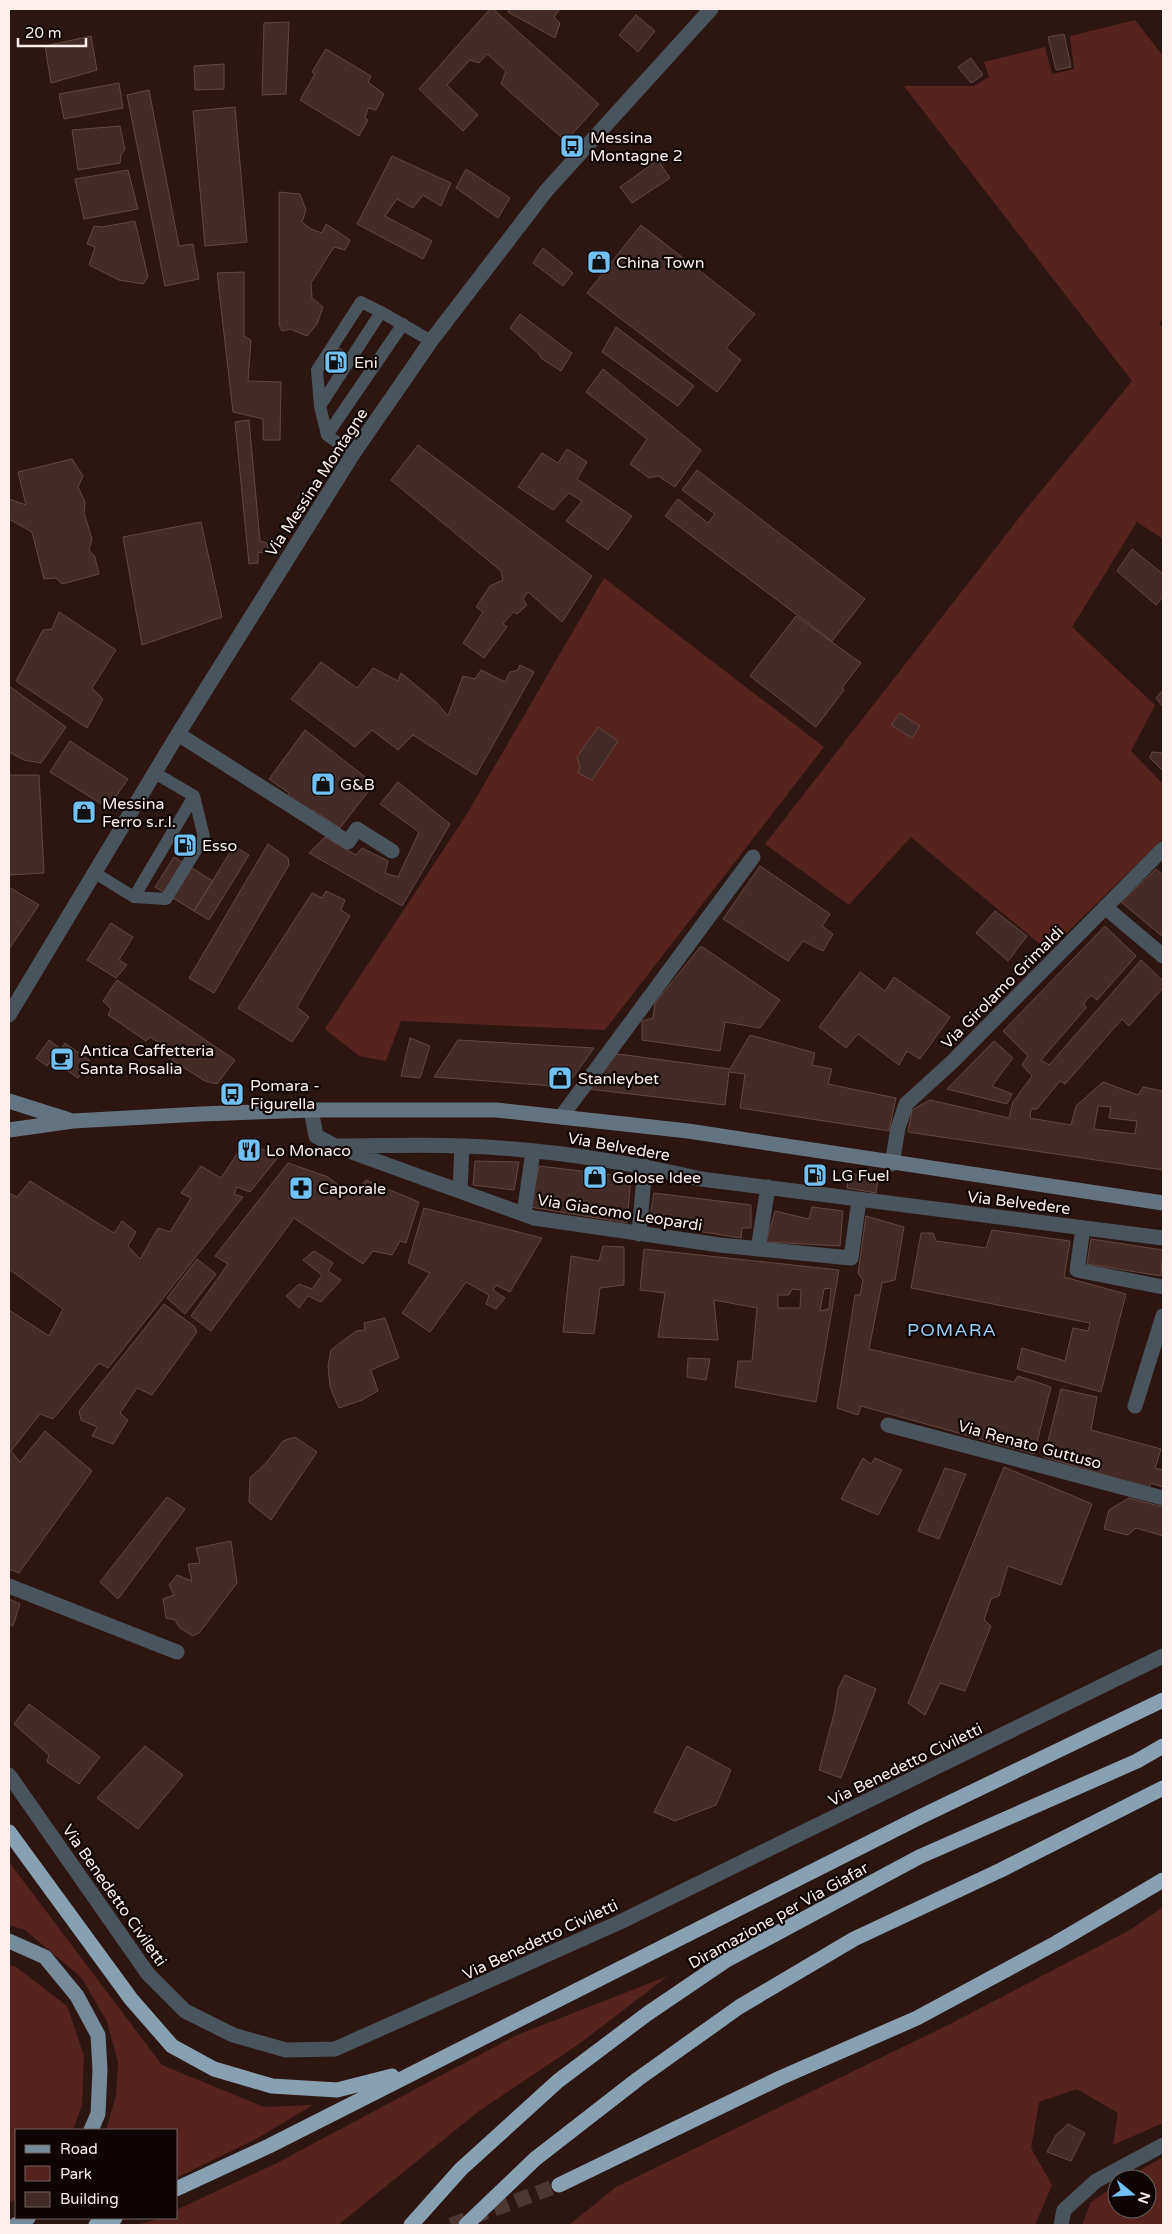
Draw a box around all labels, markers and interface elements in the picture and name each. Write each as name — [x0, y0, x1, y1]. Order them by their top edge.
scale bar — [18, 15, 85, 47]
text: 20 m — [25, 24, 62, 42]
place label: Messina Montagne 2 — [590, 128, 683, 166]
bus stop icon: Messina Montagne 2 — [559, 133, 585, 159]
shop icon: China Town — [586, 249, 612, 275]
place label: China Town — [616, 253, 705, 273]
fuel station icon: Eni — [323, 349, 349, 375]
place label: Eni — [354, 353, 378, 373]
street label: Via Messina Montagne — [261, 405, 372, 561]
shop icon: G&B — [310, 771, 336, 797]
place label: G&B — [340, 775, 375, 795]
place label: Messina Ferro s.r.l. — [102, 794, 176, 832]
shop icon: Messina Ferro s.r.l. — [71, 799, 97, 825]
fuel station icon: Esso — [172, 832, 198, 858]
place label: Esso — [202, 836, 237, 856]
street label: Via Girolamo Grimaldi — [937, 922, 1068, 1053]
place label: Antica Caffetteria Santa Rosalia — [80, 1041, 214, 1079]
cafe icon: Antica Caffetteria Santa Rosalia — [49, 1046, 75, 1072]
shop icon: Stanleybet — [547, 1065, 573, 1091]
place label: Stanleybet — [578, 1069, 659, 1089]
place label: Pomara - Figurella — [250, 1076, 320, 1114]
bus stop icon: Pomara - Figurella — [219, 1081, 245, 1107]
street label: Via Belvedere — [566, 1128, 672, 1166]
restaurant icon: Lo Monaco — [236, 1137, 262, 1163]
place label: Lo Monaco — [266, 1141, 351, 1161]
fuel station icon: LG Fuel — [802, 1162, 828, 1188]
shop icon: Golose Idee — [582, 1164, 608, 1190]
place label: LG Fuel — [832, 1166, 889, 1186]
place label: Golose Idee — [612, 1168, 701, 1188]
pharmacy icon: Caporale — [288, 1175, 314, 1201]
place label: Caporale — [318, 1179, 386, 1199]
street label: Via Belvedere — [966, 1187, 1072, 1219]
street label: Via Giacomo Leopardi — [536, 1190, 704, 1236]
district label: POMARA — [907, 1319, 997, 1341]
street label: Via Renato Guttuso — [956, 1416, 1104, 1474]
street label: Via Benedetto Civiletti — [825, 1719, 986, 1811]
street label: Via Benedetto Civiletti — [58, 1821, 171, 1970]
street label: Diramazione per Via Giafar — [685, 1858, 873, 1974]
street label: Via Benedetto Civiletti — [460, 1895, 621, 1985]
legend — [15, 2129, 178, 2219]
text: Road — [60, 2140, 98, 2158]
text: Park — [60, 2165, 92, 2183]
north arrow — [1107, 2169, 1157, 2219]
text: Building — [60, 2190, 119, 2208]
text: N — [1134, 2190, 1154, 2206]

